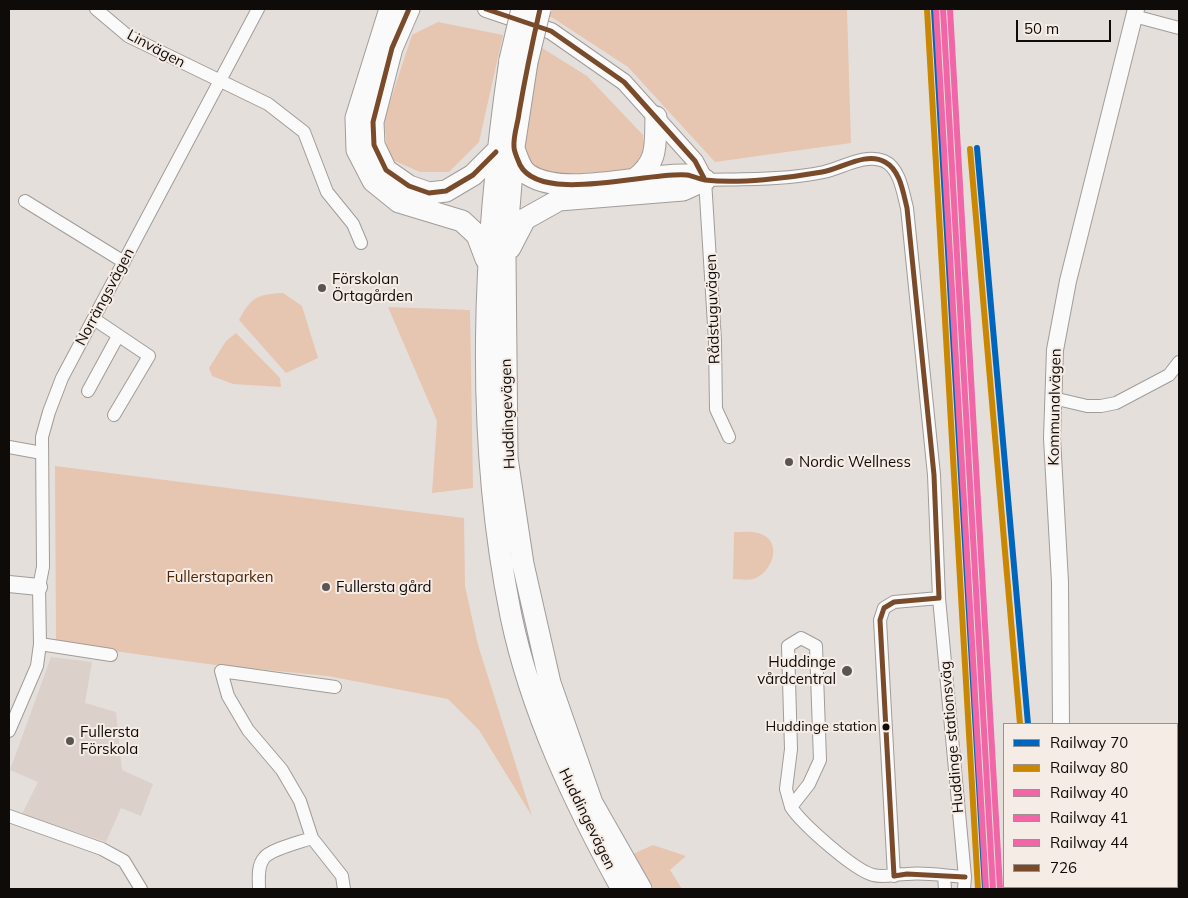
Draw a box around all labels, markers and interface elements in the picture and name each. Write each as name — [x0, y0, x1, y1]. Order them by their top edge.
scale bar — [1018, 10, 1113, 42]
text: 50 m — [1024, 19, 1059, 38]
street label: Linvägen — [124, 26, 188, 72]
street label: Norrängsvägen — [72, 245, 138, 349]
street label: Rådstuguvägen — [702, 254, 724, 364]
place label: Förskolan Örtagården — [332, 270, 413, 305]
marker: Förskolan Örtagården — [316, 282, 328, 294]
street label: Kommunalvägen — [1045, 348, 1065, 466]
street label: Huddingevägen — [497, 358, 519, 470]
place label: Nordic Wellness — [799, 453, 911, 471]
marker: Nordic Wellness — [783, 456, 795, 468]
park label: Fullerstaparken — [166, 568, 274, 586]
place label: Fullersta gård — [336, 578, 432, 596]
marker: Fullersta gård — [320, 581, 332, 593]
place label: Huddinge vårdcentral — [757, 653, 836, 688]
street label: Huddinge stationsväg — [936, 660, 968, 814]
marker: Huddinge vårdcentral — [840, 664, 854, 678]
place label: Huddinge station — [766, 719, 877, 735]
marker: Huddinge station — [881, 722, 891, 732]
place label: Fullersta Förskola — [80, 723, 139, 758]
legend — [1003, 723, 1178, 888]
text: Railway 70 — [1050, 733, 1128, 752]
marker: Fullersta Förskola — [64, 735, 76, 747]
text: Railway 80 — [1050, 758, 1128, 777]
street label: Huddingevägen — [555, 765, 619, 873]
text: Railway 40 — [1050, 783, 1128, 802]
text: Railway 41 — [1050, 808, 1128, 827]
text: Railway 44 — [1050, 833, 1128, 852]
text: 726 — [1050, 858, 1077, 877]

